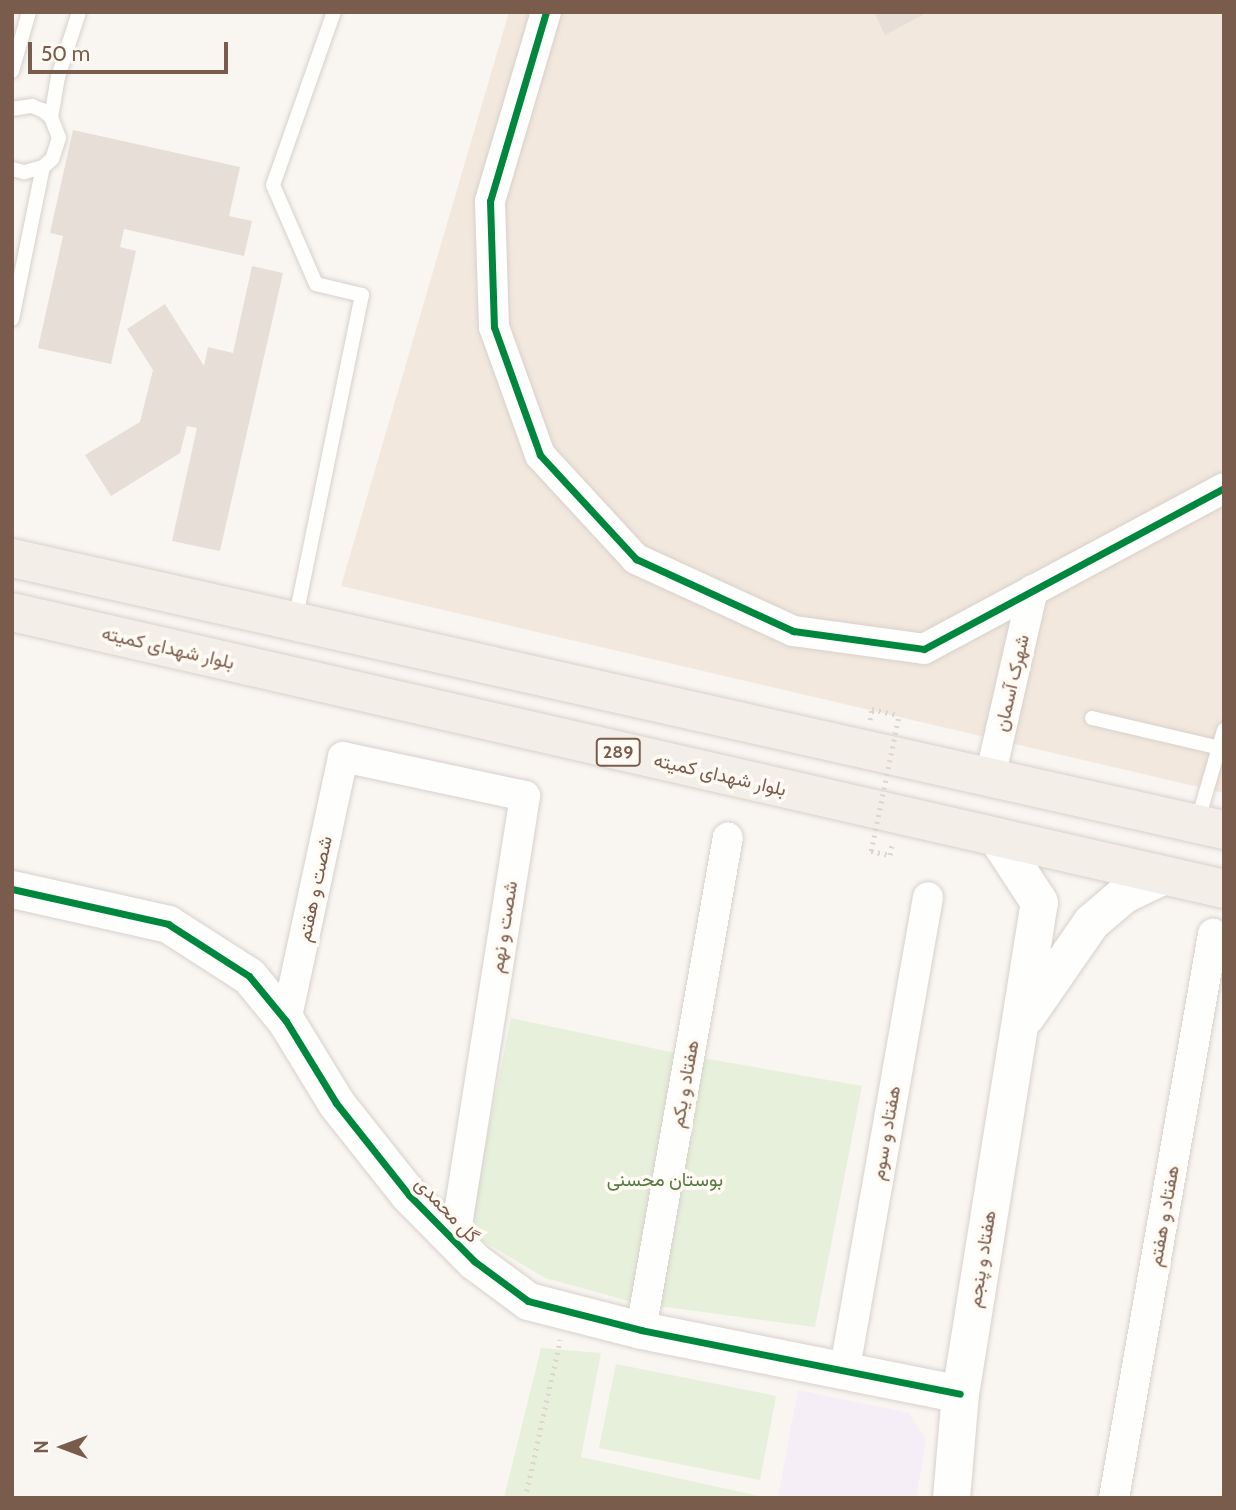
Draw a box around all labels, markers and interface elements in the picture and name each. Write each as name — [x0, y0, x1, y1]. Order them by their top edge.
scale bar — [32, 28, 231, 72]
text: 50 m — [41, 41, 90, 66]
street label: بلوار شهدای کمیته — [100, 622, 236, 674]
street label: شهرک آسمان — [990, 632, 1034, 734]
road number: 289 — [595, 738, 641, 766]
street label: بلوار شهدای کمیته — [652, 749, 788, 801]
street label: شصت و هفتم — [293, 834, 337, 944]
street label: شصت و نهم — [485, 879, 523, 975]
street label: هفتاد و یکم — [666, 1038, 704, 1130]
street label: هفتاد و سوم — [866, 1084, 906, 1182]
street label: هفتاد و هفتم — [1144, 1164, 1184, 1268]
park label: بوستان محسنی — [607, 1169, 723, 1191]
street label: گل محمدی — [410, 1172, 484, 1248]
street label: هفتاد و پنجم — [963, 1209, 1001, 1309]
north arrow — [28, 1412, 98, 1482]
text: N — [30, 1440, 53, 1454]

